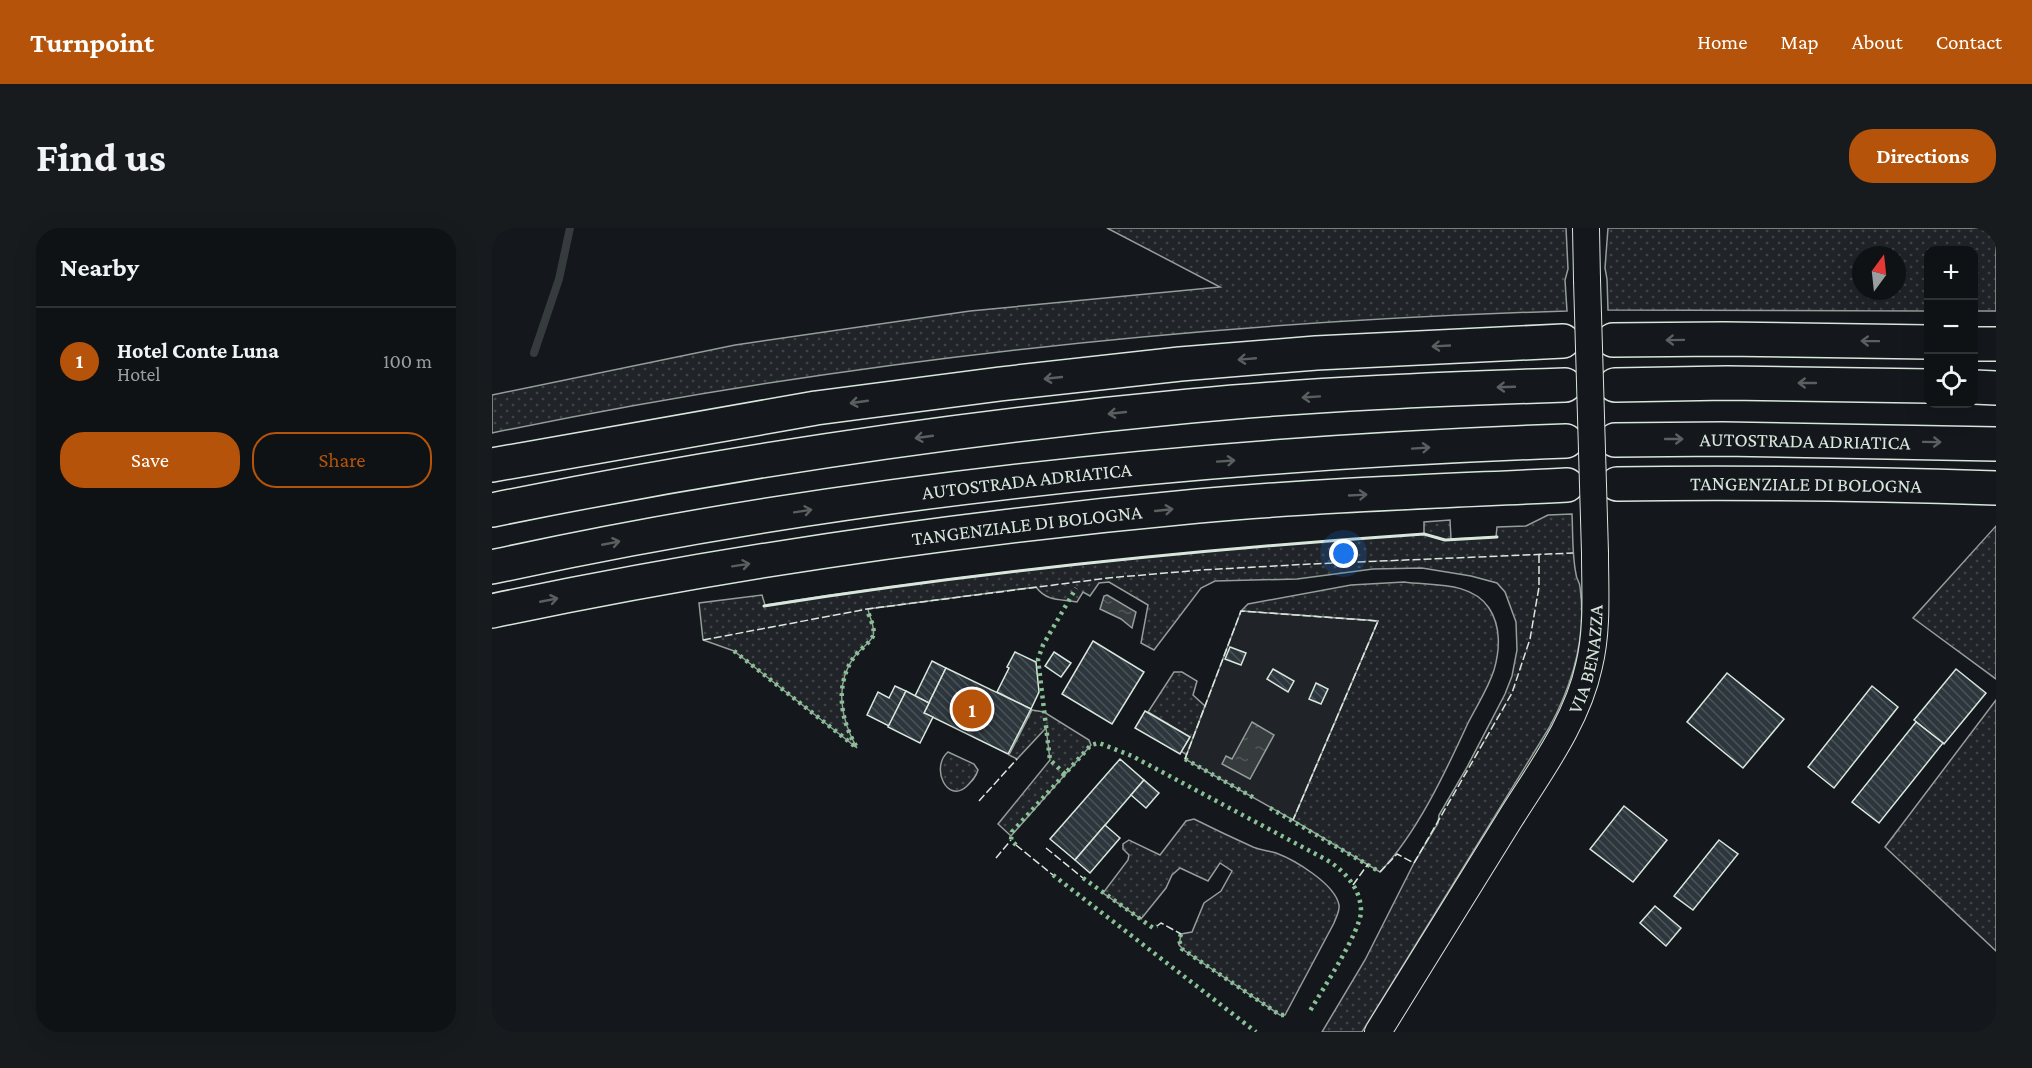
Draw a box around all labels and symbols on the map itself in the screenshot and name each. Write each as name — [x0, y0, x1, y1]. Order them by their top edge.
north arrow — [1852, 246, 1906, 300]
one-way arrow — [1666, 334, 1686, 345]
one-way arrow — [1861, 335, 1881, 347]
one-way arrow — [1432, 341, 1452, 352]
one-way arrow — [1237, 354, 1257, 365]
one-way arrow — [1043, 373, 1063, 384]
one-way arrow — [1798, 378, 1818, 389]
one-way arrow — [1497, 382, 1517, 393]
one-way arrow — [1302, 391, 1322, 402]
one-way arrow — [850, 397, 870, 408]
one-way arrow — [1108, 408, 1128, 419]
street label: AUTOSTRADA ADRIATICA — [1699, 428, 1911, 453]
one-way arrow — [914, 431, 934, 442]
one-way arrow — [1663, 433, 1683, 445]
one-way arrow — [1921, 436, 1941, 448]
one-way arrow — [1410, 442, 1430, 453]
one-way arrow — [1216, 455, 1236, 466]
street label: AUTOSTRADA ADRIATICA — [921, 458, 1133, 504]
street label: TANGENZIALE DI BOLOGNA — [1690, 472, 1923, 497]
one-way arrow — [1347, 489, 1367, 500]
street label: TANGENZIALE DI BOLOGNA — [910, 500, 1144, 550]
one-way arrow — [1153, 504, 1173, 515]
one-way arrow — [793, 505, 813, 516]
one-way arrow — [601, 537, 621, 548]
your location — [1329, 539, 1358, 568]
one-way arrow — [731, 560, 751, 571]
one-way arrow — [539, 594, 559, 605]
street label: VIA BENAZZA — [1563, 604, 1606, 717]
pin: 1 — [952, 686, 992, 732]

